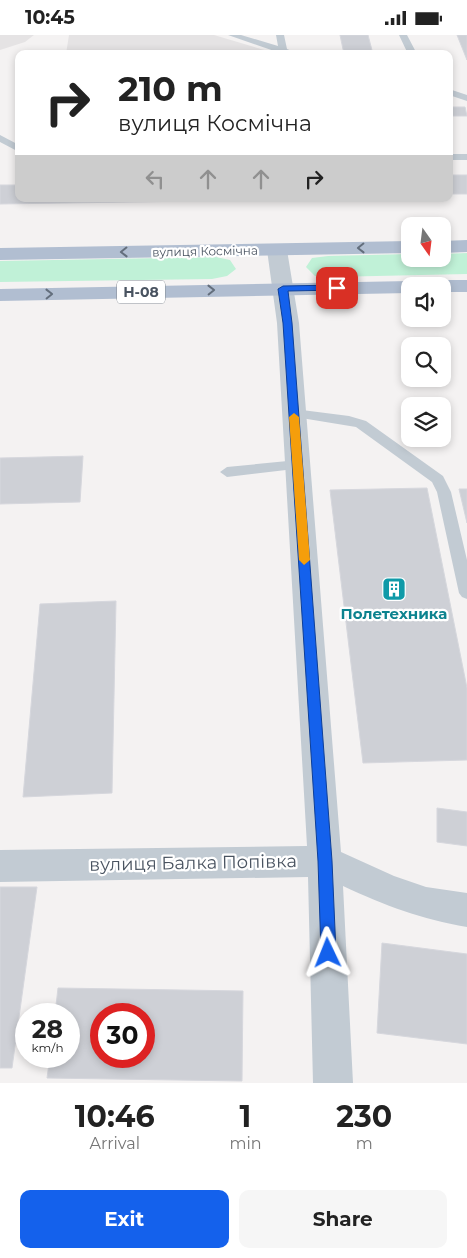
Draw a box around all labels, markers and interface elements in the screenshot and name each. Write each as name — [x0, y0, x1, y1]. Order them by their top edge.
text: 10:45 — [25, 6, 75, 29]
text: 210 m — [118, 67, 223, 110]
icon: right — [35, 70, 100, 135]
text: вулиця Космічна — [118, 110, 312, 137]
icon: left — [141, 165, 169, 193]
icon: ahead — [194, 165, 222, 193]
icon: ahead — [247, 165, 275, 193]
icon: right — [300, 165, 328, 193]
north arrow — [401, 217, 451, 267]
map controls — [401, 217, 451, 447]
street label: вулиця Космічна — [152, 243, 258, 259]
one-way arrow — [357, 243, 365, 253]
one-way arrow — [119, 247, 127, 258]
pin — [316, 267, 358, 309]
icon: arrive — [323, 274, 351, 302]
button: sound — [401, 277, 451, 327]
road number: Н-08 — [117, 281, 165, 303]
one-way arrow — [207, 285, 215, 296]
one-way arrow — [45, 289, 53, 299]
button: search — [401, 337, 451, 387]
button: layers — [401, 397, 451, 447]
building icon: Полетехника — [381, 576, 407, 602]
place label: Полетехника — [341, 604, 447, 623]
street label: вулиця Балка Попівка — [89, 850, 297, 876]
position arrow — [301, 926, 353, 978]
speed limit sign: 30 — [90, 1003, 155, 1068]
text: 28 — [32, 1014, 63, 1044]
text: km/h — [31, 1040, 64, 1055]
text: 10:46 — [75, 1098, 155, 1135]
text: 1 — [240, 1098, 251, 1135]
text: 230 — [336, 1098, 392, 1135]
text: Arrival — [89, 1134, 140, 1153]
text: min — [229, 1134, 262, 1153]
text: m — [356, 1134, 373, 1153]
button: Exit — [20, 1190, 229, 1248]
button: Share — [239, 1190, 447, 1248]

